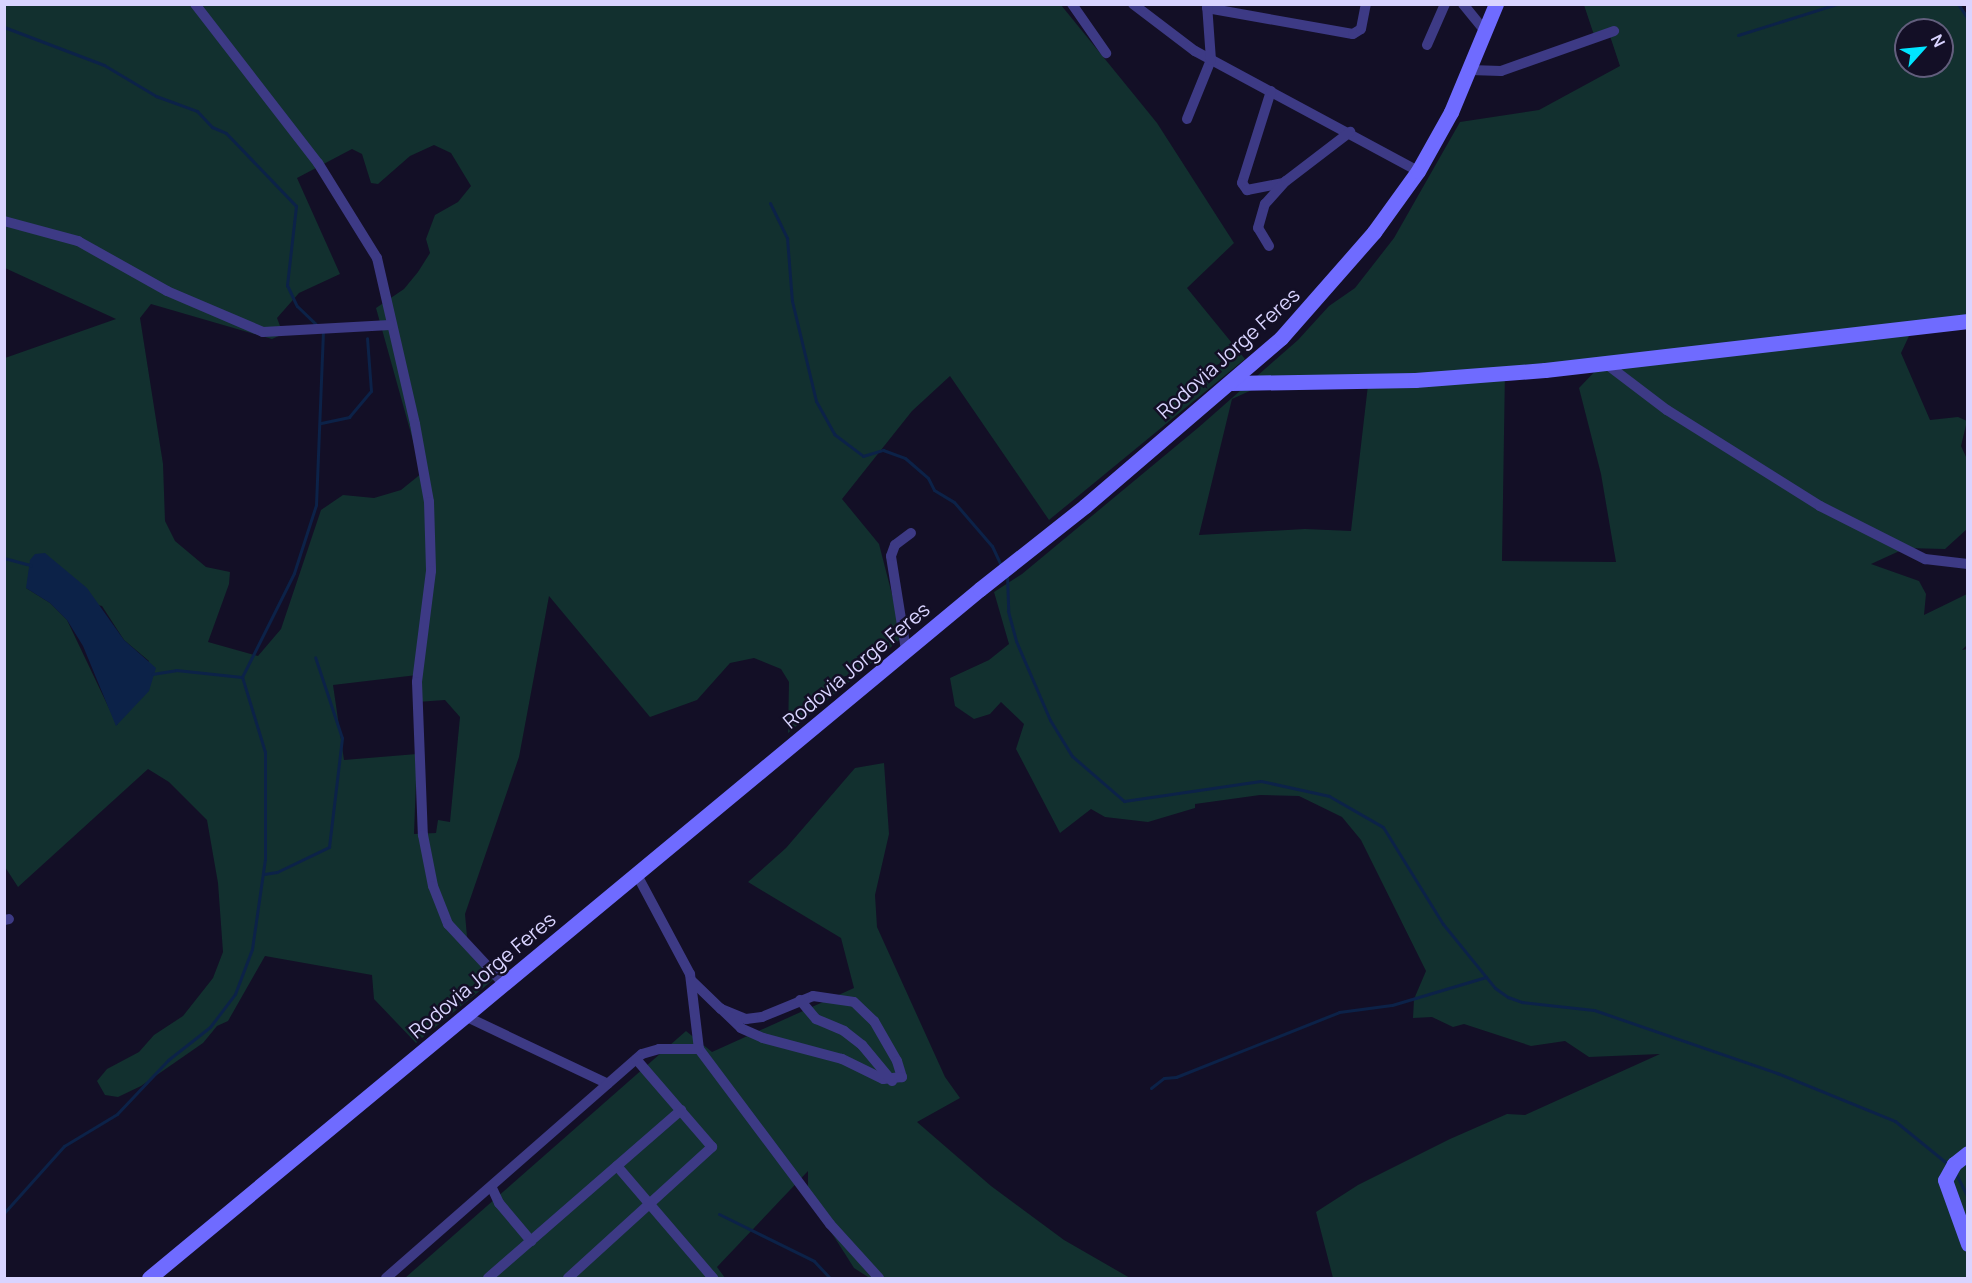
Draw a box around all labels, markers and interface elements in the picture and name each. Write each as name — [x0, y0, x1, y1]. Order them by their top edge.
north arrow — [1894, 18, 1954, 78]
text: N — [1926, 31, 1951, 51]
street label: Rodovia Jorge Feres — [1152, 283, 1304, 423]
street label: Rodovia Jorge Feres — [778, 597, 934, 733]
street label: Rodovia Jorge Feres — [404, 907, 560, 1043]

